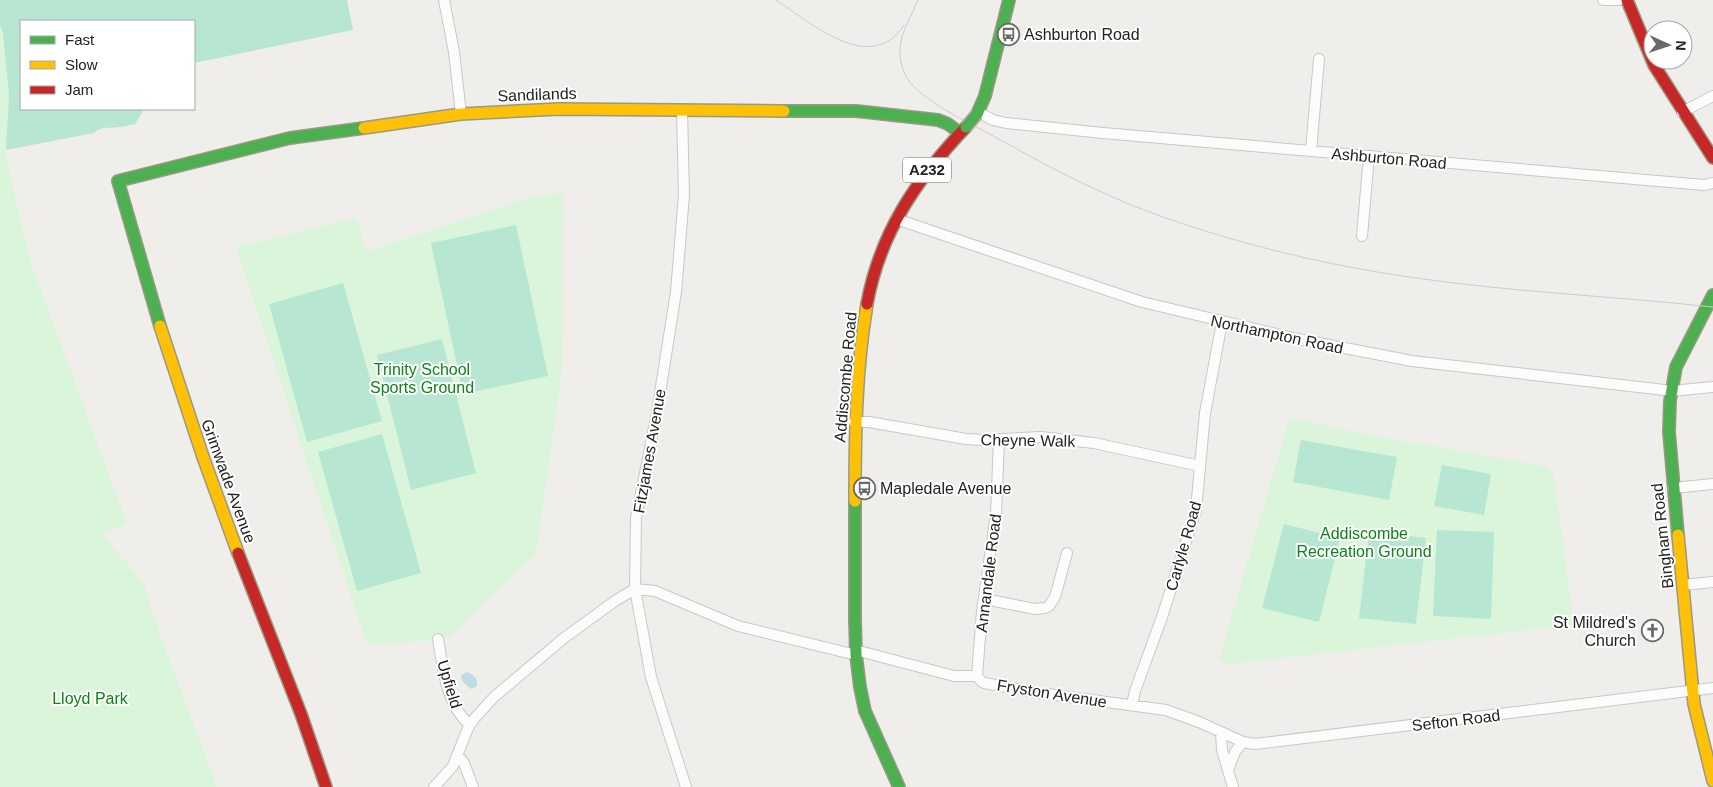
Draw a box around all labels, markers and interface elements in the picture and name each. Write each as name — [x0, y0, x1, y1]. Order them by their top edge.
legend — [20, 20, 195, 110]
north arrow — [1643, 20, 1693, 70]
bus stop icon: Ashburton Road — [996, 22, 1020, 46]
place label: Ashburton Road — [1024, 26, 1140, 43]
text: Fast — [65, 31, 95, 48]
text: N — [1673, 40, 1689, 51]
text: Slow — [65, 56, 98, 73]
text: Jam — [65, 81, 93, 98]
street label: Sandilands — [497, 85, 577, 104]
street label: Ashburton Road — [1331, 145, 1447, 172]
road number: A232 — [903, 158, 951, 182]
street label: Addiscombe Road — [831, 311, 860, 443]
street label: Northampton Road — [1209, 312, 1345, 357]
park label: Trinity School Sports Ground — [370, 361, 474, 396]
street label: Fitzjames Avenue — [630, 387, 669, 515]
street label: Grimwade Avenue — [198, 417, 259, 545]
street label: Cheyne Walk — [981, 431, 1076, 450]
bus stop icon: Mapledale Avenue — [852, 476, 876, 500]
place label: Mapledale Avenue — [880, 480, 1011, 497]
street label: Bingham Road — [1649, 482, 1676, 589]
street label: Carlyle Road — [1163, 499, 1204, 593]
street label: Annandale Road — [973, 513, 1004, 633]
park label: Addiscombe Recreation Ground — [1296, 525, 1432, 560]
place label: St Mildred's Church — [1553, 614, 1636, 649]
church icon: St Mildred's Church — [1640, 619, 1664, 643]
street label: Upfield — [434, 658, 465, 710]
street label: Fryston Avenue — [996, 676, 1108, 711]
park label: Lloyd Park — [52, 690, 129, 707]
street label: Sefton Road — [1411, 707, 1501, 734]

